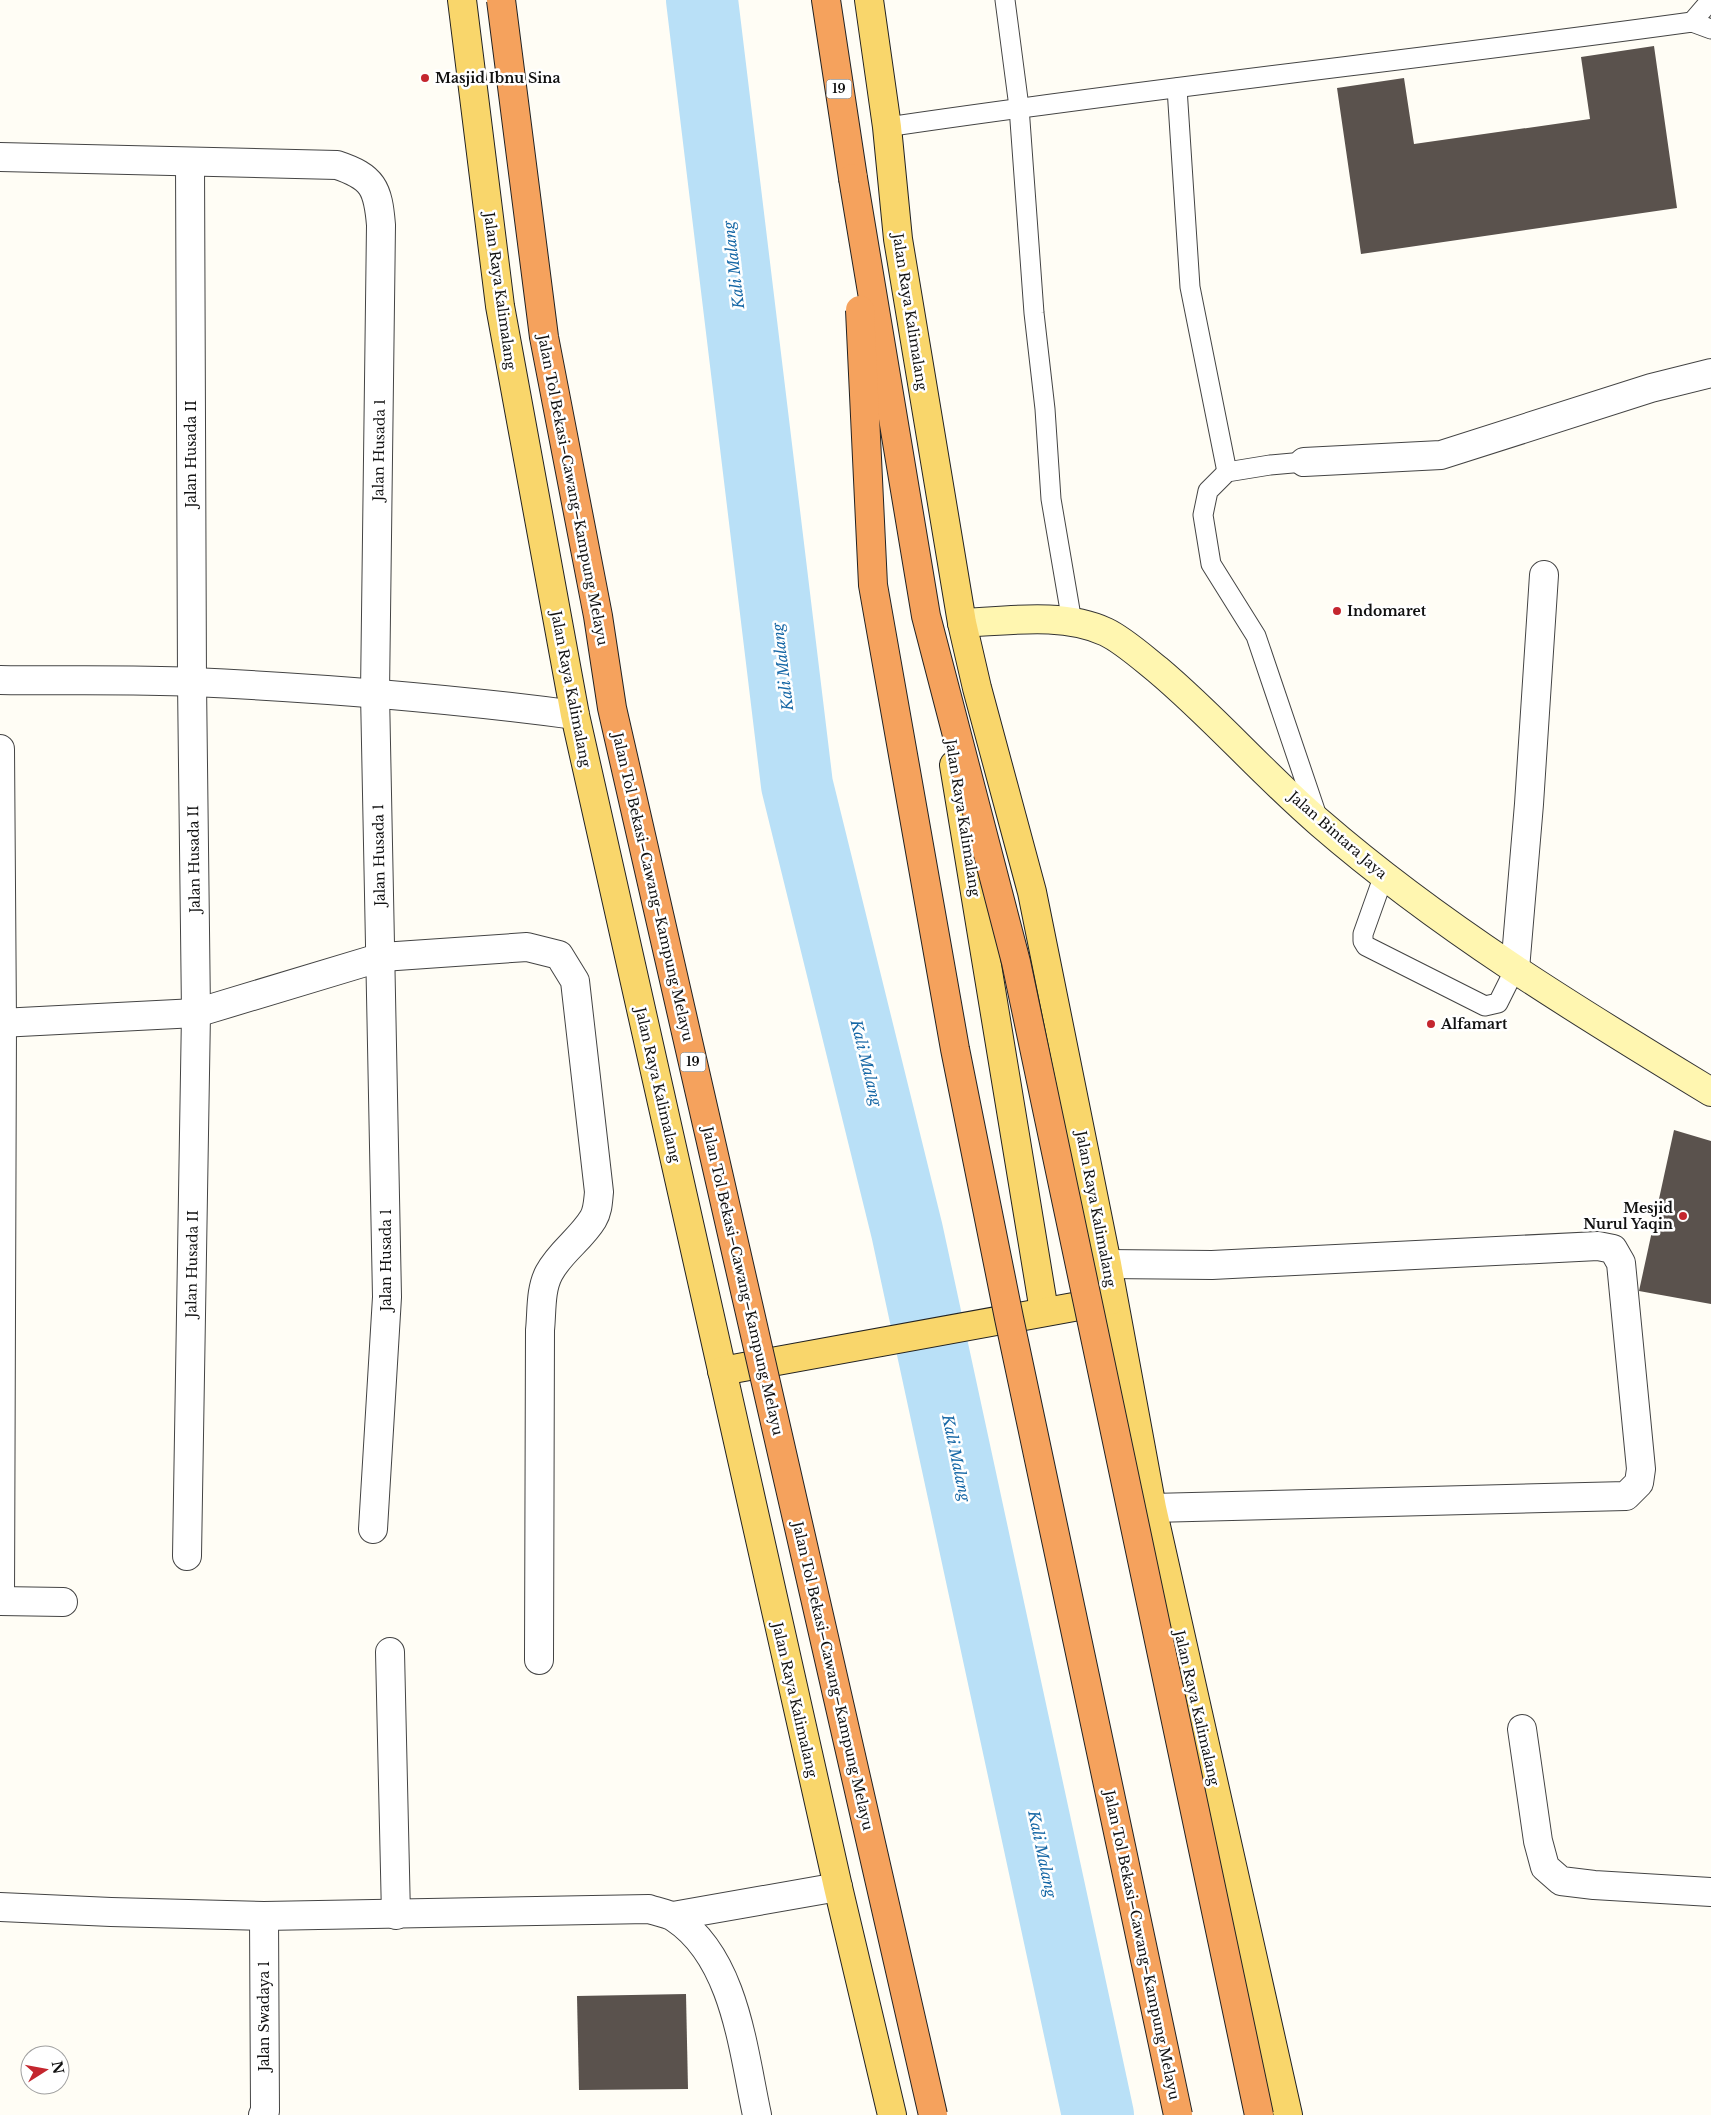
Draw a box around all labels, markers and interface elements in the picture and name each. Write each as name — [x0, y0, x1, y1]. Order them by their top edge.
place label: Masjid Ibnu Sina — [435, 69, 561, 87]
marker: Masjid Ibnu Sina — [419, 72, 431, 84]
road number: 19 — [826, 80, 852, 98]
street label: Jalan Raya Kalimalang — [480, 209, 520, 371]
water label: Kali Malang — [719, 219, 748, 311]
street label: Jalan Raya Kalimalang — [888, 230, 931, 392]
street label: Jalan Tol Bekasi–Cawang–Kampung Melayu — [534, 331, 612, 647]
street label: Jalan Husada 1 — [369, 399, 389, 503]
street label: Jalan Husada II — [182, 400, 200, 510]
place label: Indomaret — [1347, 602, 1427, 620]
marker: Indomaret — [1331, 605, 1343, 617]
street label: Jalan Raya Kalimalang — [547, 607, 595, 769]
water label: Kali Malang — [768, 621, 797, 713]
street label: Jalan Tol Bekasi–Cawang–Kampung Melayu — [608, 729, 697, 1044]
street label: Jalan Raya Kalimalang — [941, 736, 984, 898]
street label: Jalan Bintara Jaya — [1284, 786, 1391, 883]
street label: Jalan Husada 1 — [369, 804, 389, 908]
street label: Jalan Husada II — [184, 805, 204, 915]
street label: Jalan Raya Kalimalang — [631, 1004, 685, 1165]
place label: Alfamart — [1440, 1015, 1508, 1033]
water label: Kali Malang — [846, 1017, 887, 1109]
marker: Alfamart — [1425, 1018, 1437, 1030]
road number: 19 — [680, 1052, 706, 1072]
street label: Jalan Tol Bekasi–Cawang–Kampung Melayu — [698, 1123, 787, 1438]
street label: Jalan Raya Kalimalang — [1072, 1127, 1120, 1289]
place label: Mesjid Nurul Yaqin — [1583, 1199, 1673, 1233]
street label: Jalan Husada 1 — [377, 1209, 395, 1313]
street label: Jalan Husada II — [182, 1210, 202, 1320]
marker: Mesjid Nurul Yaqin — [1677, 1210, 1689, 1222]
water label: Kali Malang — [938, 1412, 975, 1504]
street label: Jalan Tol Bekasi–Cawang–Kampung Melayu — [788, 1518, 877, 1833]
street label: Jalan Raya Kalimalang — [768, 1619, 822, 1780]
street label: Jalan Raya Kalimalang — [1170, 1627, 1224, 1788]
street label: Jalan Tol Bekasi–Cawang–Kampung Melayu — [1100, 1787, 1184, 2102]
water label: Kali Malang — [1024, 1808, 1061, 1900]
street label: Jalan Swadaya 1 — [255, 1961, 273, 2073]
north arrow — [20, 2045, 70, 2095]
text: N — [48, 2059, 68, 2076]

